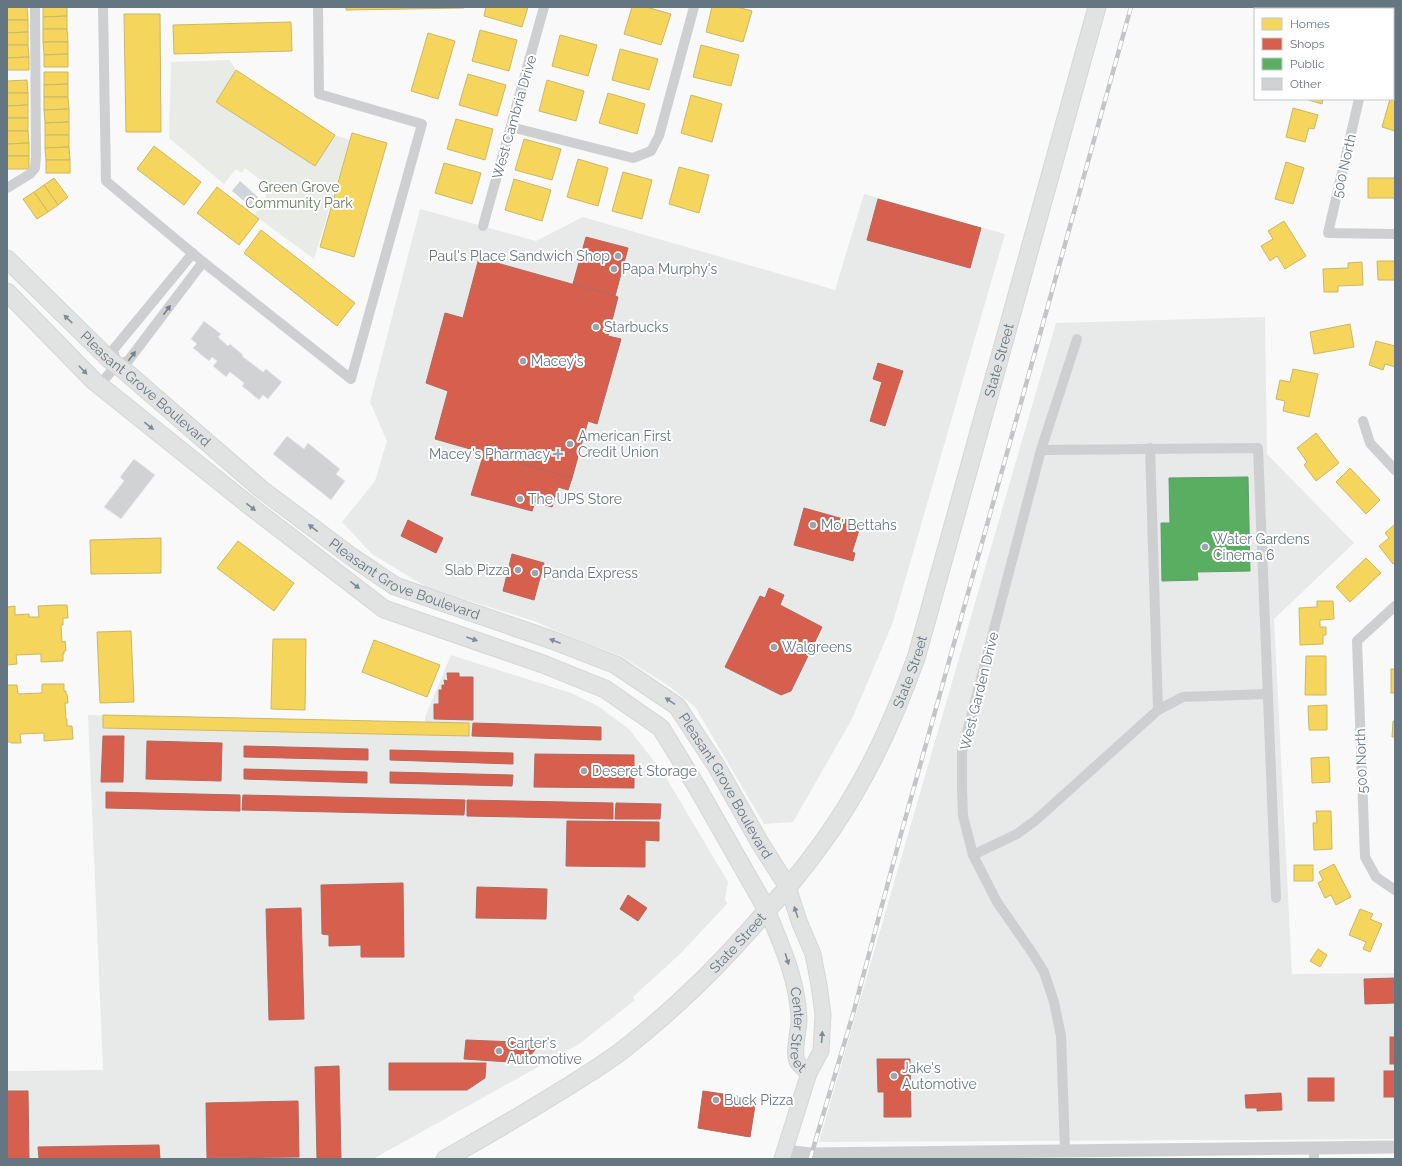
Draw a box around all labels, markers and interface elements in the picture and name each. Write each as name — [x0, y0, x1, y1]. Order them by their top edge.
legend — [1254, 8, 1394, 100]
text: Homes — [1290, 17, 1330, 31]
text: Shops — [1290, 37, 1325, 51]
street label: West Cambria Drive — [489, 53, 539, 181]
text: Public — [1290, 57, 1325, 71]
text: Other — [1290, 77, 1322, 91]
street label: 500 North — [1329, 132, 1359, 200]
park label: Green Grove Community Park — [245, 179, 353, 211]
place label: Paul's Place Sandwich Shop — [429, 248, 610, 264]
marker: Paul's Place Sandwich Shop — [613, 251, 623, 261]
place label: Papa Murphy's — [622, 261, 717, 277]
marker: Papa Murphy's — [609, 264, 619, 274]
one-way arrow — [163, 304, 171, 315]
one-way arrow — [63, 314, 73, 324]
place label: Starbucks — [604, 319, 669, 335]
street label: State Street — [981, 321, 1017, 399]
marker: Starbucks — [591, 322, 601, 332]
street label: Pleasant Grove Boulevard — [77, 328, 214, 450]
one-way arrow — [128, 350, 136, 361]
place label: Macey's — [531, 353, 584, 369]
marker: Macey's — [518, 356, 528, 366]
one-way arrow — [78, 365, 88, 375]
one-way arrow — [144, 421, 155, 430]
place label: American First Credit Union — [578, 428, 672, 460]
marker: American First Credit Union — [565, 439, 575, 449]
place label: Macey's Pharmacy — [429, 446, 550, 462]
marker: Macey's Pharmacy — [553, 449, 563, 459]
place label: The UPS Store — [528, 491, 622, 507]
marker: The UPS Store — [515, 494, 525, 504]
one-way arrow — [246, 503, 256, 511]
place label: Mo' Bettahs — [821, 517, 897, 533]
marker: Mo' Bettahs — [808, 520, 818, 530]
one-way arrow — [308, 524, 318, 532]
place label: Water Gardens Cinema 6 — [1213, 531, 1310, 563]
street label: Pleasant Grove Boulevard — [326, 535, 482, 623]
marker: Water Gardens Cinema 6 — [1200, 542, 1210, 552]
place label: Slab Pizza — [445, 562, 510, 578]
marker: Slab Pizza — [513, 565, 523, 575]
place label: Panda Express — [543, 565, 638, 581]
marker: Panda Express — [530, 568, 540, 578]
one-way arrow — [349, 581, 360, 590]
street label: West Garden Drive — [957, 630, 1001, 752]
street label: State Street — [890, 633, 930, 710]
one-way arrow — [466, 636, 478, 642]
one-way arrow — [549, 638, 561, 644]
place label: Walgreens — [782, 639, 852, 655]
marker: Walgreens — [769, 642, 779, 652]
one-way arrow — [665, 697, 675, 705]
street label: Pleasant Grove Boulevard — [676, 710, 776, 861]
street label: 500 North — [1352, 728, 1370, 794]
place label: Deseret Storage — [592, 763, 697, 779]
marker: Deseret Storage — [579, 766, 589, 776]
one-way arrow — [792, 905, 798, 917]
street label: State Street — [706, 909, 769, 976]
one-way arrow — [784, 954, 790, 966]
street label: Center Street — [787, 986, 810, 1076]
one-way arrow — [818, 1031, 825, 1043]
place label: Carter's Automotive — [507, 1035, 582, 1067]
marker: Carter's Automotive — [494, 1046, 504, 1056]
place label: Jake's Automotive — [902, 1060, 977, 1092]
marker: Jake's Automotive — [889, 1071, 899, 1081]
place label: Buck Pizza — [724, 1092, 793, 1108]
marker: Buck Pizza — [711, 1095, 721, 1105]

